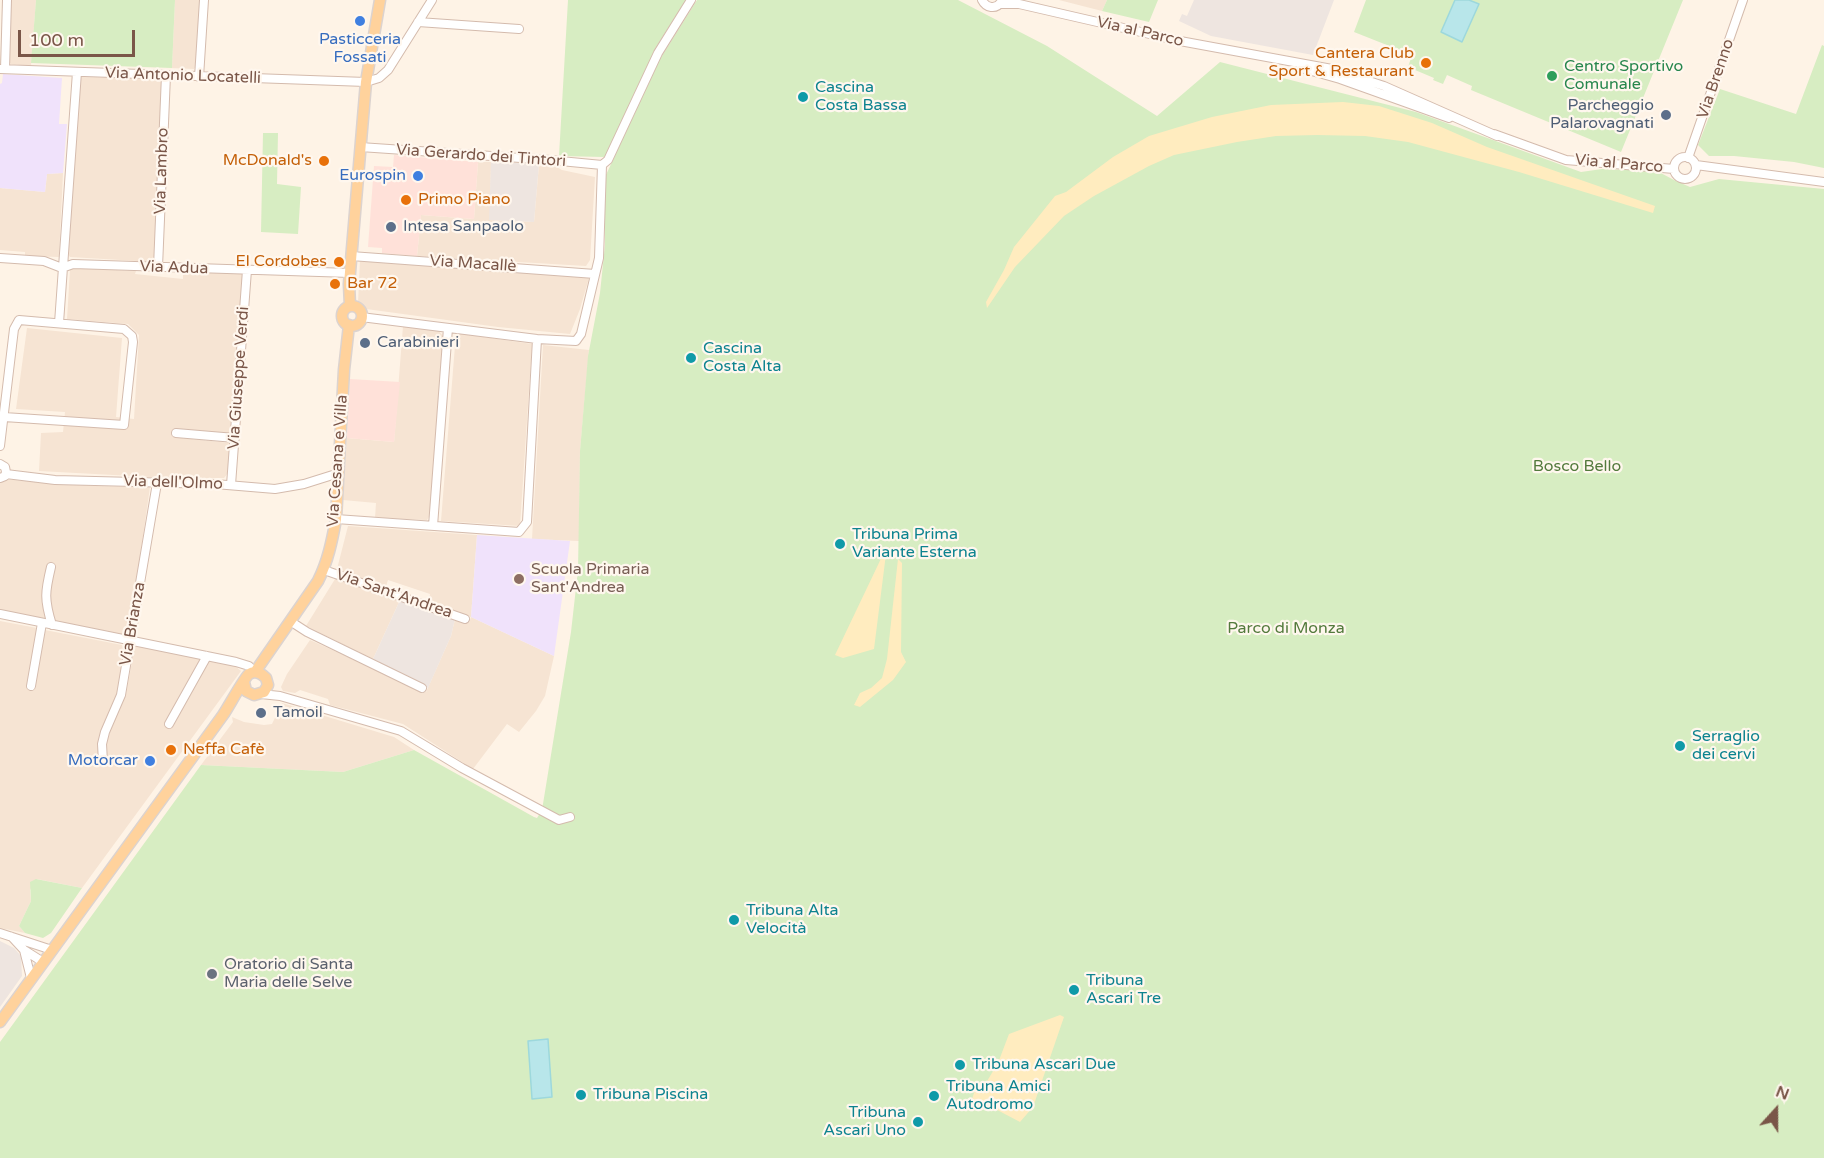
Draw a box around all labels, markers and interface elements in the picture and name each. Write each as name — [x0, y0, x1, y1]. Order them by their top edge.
street label: Via al Parco — [1095, 13, 1185, 51]
marker: Pasticceria Fossati — [353, 14, 367, 28]
scale bar — [21, 18, 138, 56]
text: 100 m — [29, 29, 84, 51]
place label: Pasticceria Fossati — [319, 30, 401, 68]
street label: Via Brenno — [1693, 37, 1739, 121]
place label: Cantera Club Sport & Restaurant — [1269, 44, 1414, 82]
marker: Cantera Club Sport & Restaurant — [1419, 56, 1433, 70]
place label: Centro Sportivo Comunale — [1564, 57, 1683, 95]
street label: Via Antonio Locatelli — [105, 64, 261, 88]
marker: Centro Sportivo Comunale — [1545, 69, 1559, 83]
place label: Cascina Costa Bassa — [815, 78, 907, 116]
marker: Cascina Costa Bassa — [796, 90, 810, 104]
place label: Parcheggio Palarovagnati — [1550, 96, 1654, 134]
marker: Parcheggio Palarovagnati — [1659, 108, 1673, 122]
street label: Via Lambro — [151, 127, 173, 215]
street label: Via Gerardo dei Tintori — [395, 140, 567, 172]
place label: McDonald's — [223, 151, 312, 171]
street label: Via al Parco — [1574, 151, 1664, 177]
marker: McDonald's — [317, 154, 331, 168]
place label: Eurospin — [339, 166, 406, 186]
marker: Eurospin — [411, 169, 425, 183]
place label: Primo Piano — [418, 190, 510, 210]
marker: Primo Piano — [399, 193, 413, 207]
place label: Intesa Sanpaolo — [403, 217, 524, 237]
marker: Intesa Sanpaolo — [384, 220, 398, 234]
street label: Via Macallè — [429, 251, 517, 277]
place label: El Cordobes — [236, 252, 327, 272]
marker: El Cordobes — [332, 255, 346, 269]
street label: Via Adua — [139, 257, 209, 279]
place label: Bar 72 — [347, 274, 397, 294]
marker: Bar 72 — [328, 277, 342, 291]
street label: Via Giuseppe Verdi — [224, 306, 254, 450]
place label: Carabinieri — [377, 333, 459, 353]
marker: Carabinieri — [358, 336, 372, 350]
place label: Cascina Costa Alta — [703, 339, 781, 377]
marker: Cascina Costa Alta — [684, 351, 698, 365]
street label: Via Cesana e Villa — [324, 394, 352, 528]
park label: Bosco Bello — [1533, 457, 1621, 477]
street label: Via dell'Olmo — [123, 472, 223, 494]
place label: Tribuna Prima Variante Esterna — [852, 525, 977, 563]
marker: Tribuna Prima Variante Esterna — [833, 537, 847, 551]
place label: Scuola Primaria Sant'Andrea — [531, 560, 650, 598]
street label: Via Sant'Andrea — [333, 565, 455, 623]
marker: Scuola Primaria Sant'Andrea — [512, 572, 526, 586]
street label: Via Brianza — [116, 581, 150, 667]
park label: Parco di Monza — [1227, 619, 1345, 639]
place label: Tamoil — [273, 703, 323, 723]
marker: Tamoil — [254, 706, 268, 720]
place label: Serraglio dei cervi — [1692, 727, 1760, 765]
marker: Serraglio dei cervi — [1673, 739, 1687, 753]
place label: Neffa Cafè — [183, 740, 265, 760]
marker: Neffa Cafè — [164, 743, 178, 757]
place label: Motorcar — [68, 751, 138, 771]
marker: Motorcar — [143, 754, 157, 768]
place label: Tribuna Alta Velocità — [746, 901, 839, 939]
marker: Tribuna Alta Velocità — [727, 913, 741, 927]
place label: Oratorio di Santa Maria delle Selve — [224, 955, 353, 993]
marker: Oratorio di Santa Maria delle Selve — [205, 967, 219, 981]
place label: Tribuna Ascari Tre — [1086, 971, 1161, 1009]
marker: Tribuna Ascari Tre — [1067, 983, 1081, 997]
place label: Tribuna Ascari Due — [972, 1055, 1116, 1075]
marker: Tribuna Ascari Due — [953, 1058, 967, 1072]
place label: Tribuna Amici Autodromo — [946, 1077, 1051, 1115]
north arrow — [1746, 1080, 1806, 1140]
text: N — [1773, 1082, 1792, 1105]
place label: Tribuna Piscina — [593, 1085, 708, 1105]
marker: Tribuna Piscina — [574, 1088, 588, 1102]
marker: Tribuna Amici Autodromo — [927, 1089, 941, 1103]
place label: Tribuna Ascari Uno — [823, 1103, 906, 1141]
marker: Tribuna Ascari Uno — [911, 1115, 925, 1129]

